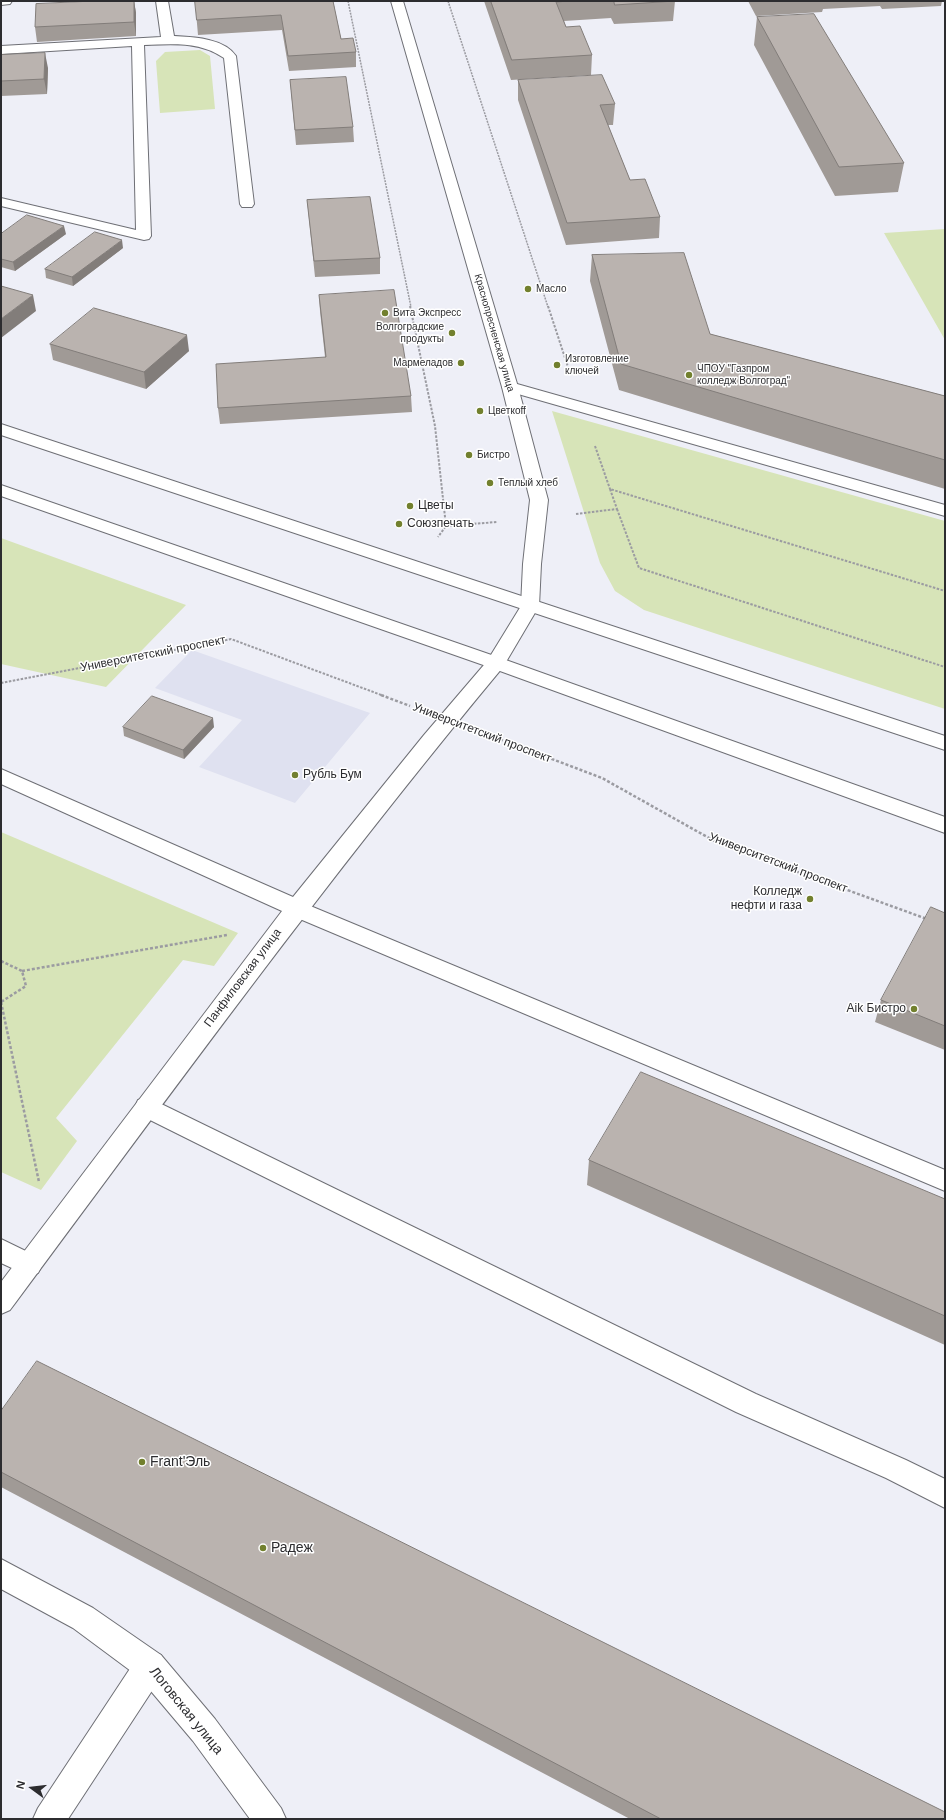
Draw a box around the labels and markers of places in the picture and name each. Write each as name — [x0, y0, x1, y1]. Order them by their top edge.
place label: Масло — [536, 283, 567, 295]
marker: Масло — [523, 284, 533, 294]
place label: Вита Экспресс — [393, 307, 461, 319]
marker: Вита Экспресс — [380, 308, 390, 318]
place label: Волгоградские продукты — [376, 321, 444, 344]
marker: Волгоградские продукты — [447, 328, 457, 338]
place label: Изготовление ключей — [565, 353, 629, 376]
place label: Мармеладов — [393, 357, 453, 369]
marker: Мармеладов — [456, 358, 466, 368]
marker: Изготовление ключей — [552, 360, 562, 370]
place label: ЧПОУ "Газпром колледж Волгоград" — [697, 363, 790, 386]
marker: ЧПОУ "Газпром колледж Волгоград" — [684, 370, 694, 380]
place label: Цветкоff — [488, 405, 526, 417]
marker: Цветкоff — [475, 406, 485, 416]
place label: Бистро — [477, 449, 510, 461]
marker: Бистро — [464, 450, 474, 460]
place label: Теплый хлеб — [498, 477, 558, 489]
marker: Теплый хлеб — [485, 478, 495, 488]
place label: Цветы — [418, 499, 454, 513]
marker: Цветы — [405, 501, 415, 511]
place label: Союзпечать — [407, 517, 474, 531]
marker: Союзпечать — [394, 519, 404, 529]
place label: Рубль Бум — [303, 768, 362, 782]
marker: Рубль Бум — [290, 770, 300, 780]
place label: Колледж нефти и газа — [731, 885, 802, 913]
marker: Колледж нефти и газа — [805, 894, 815, 904]
place label: Aik Бистро — [847, 1002, 906, 1016]
marker: Aik Бистро — [909, 1004, 919, 1014]
place label: Frant'Эль — [150, 1454, 210, 1470]
marker: Frant'Эль — [137, 1457, 147, 1467]
place label: Радеж — [271, 1540, 313, 1556]
marker: Радеж — [258, 1543, 268, 1553]

